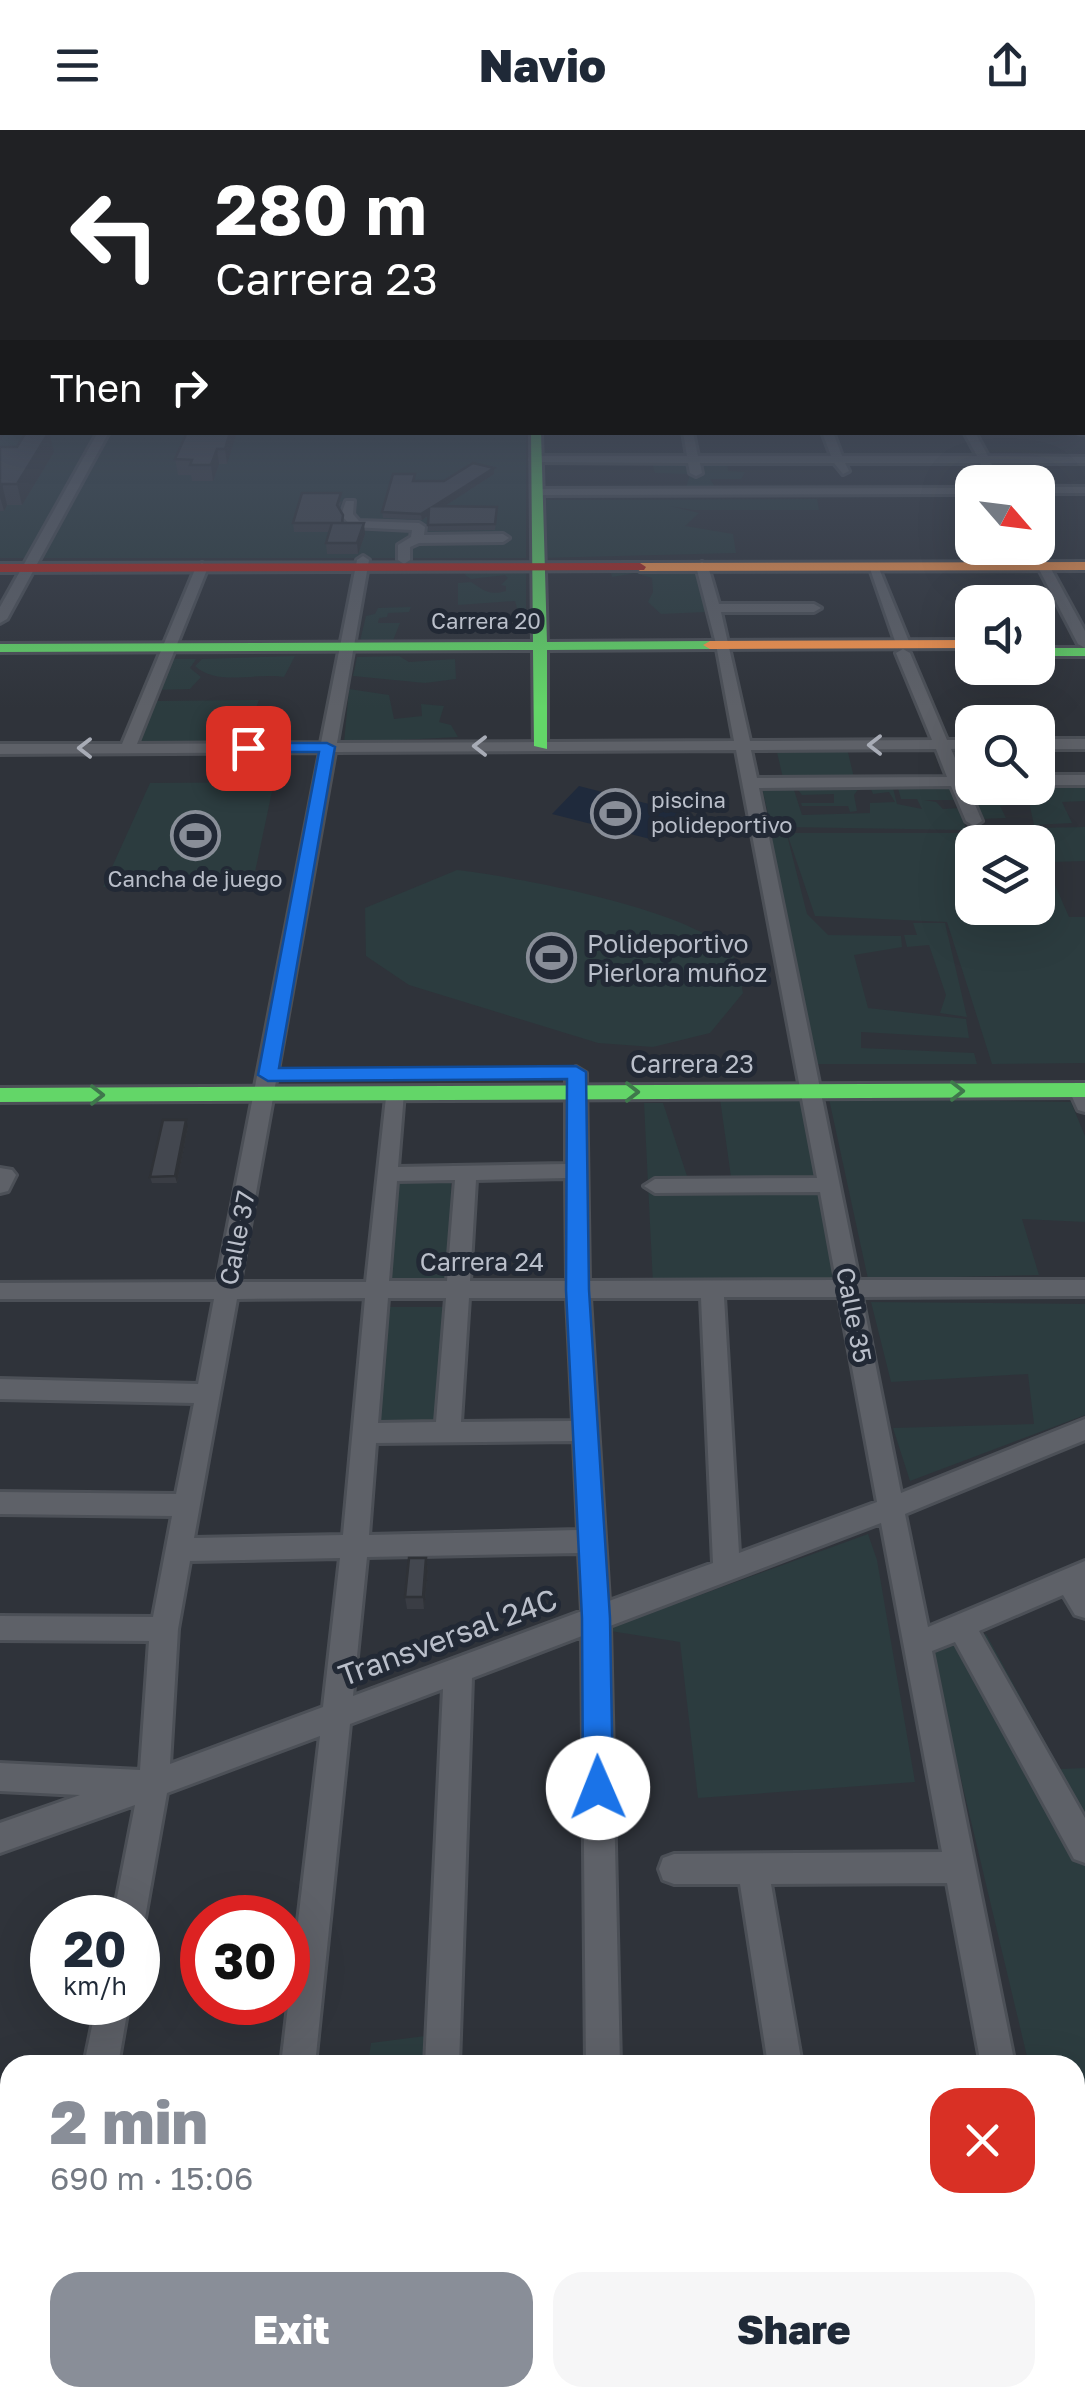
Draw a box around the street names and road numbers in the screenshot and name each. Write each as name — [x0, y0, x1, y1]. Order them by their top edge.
street label: Carrera 20 — [431, 607, 541, 634]
street label: Carrera 23 — [630, 1048, 754, 1079]
street label: Calle 37 — [212, 1188, 261, 1288]
street label: Carrera 24 — [420, 1246, 544, 1277]
street label: Calle 35 — [830, 1264, 879, 1365]
street label: Transversal 24C — [333, 1581, 562, 1693]

